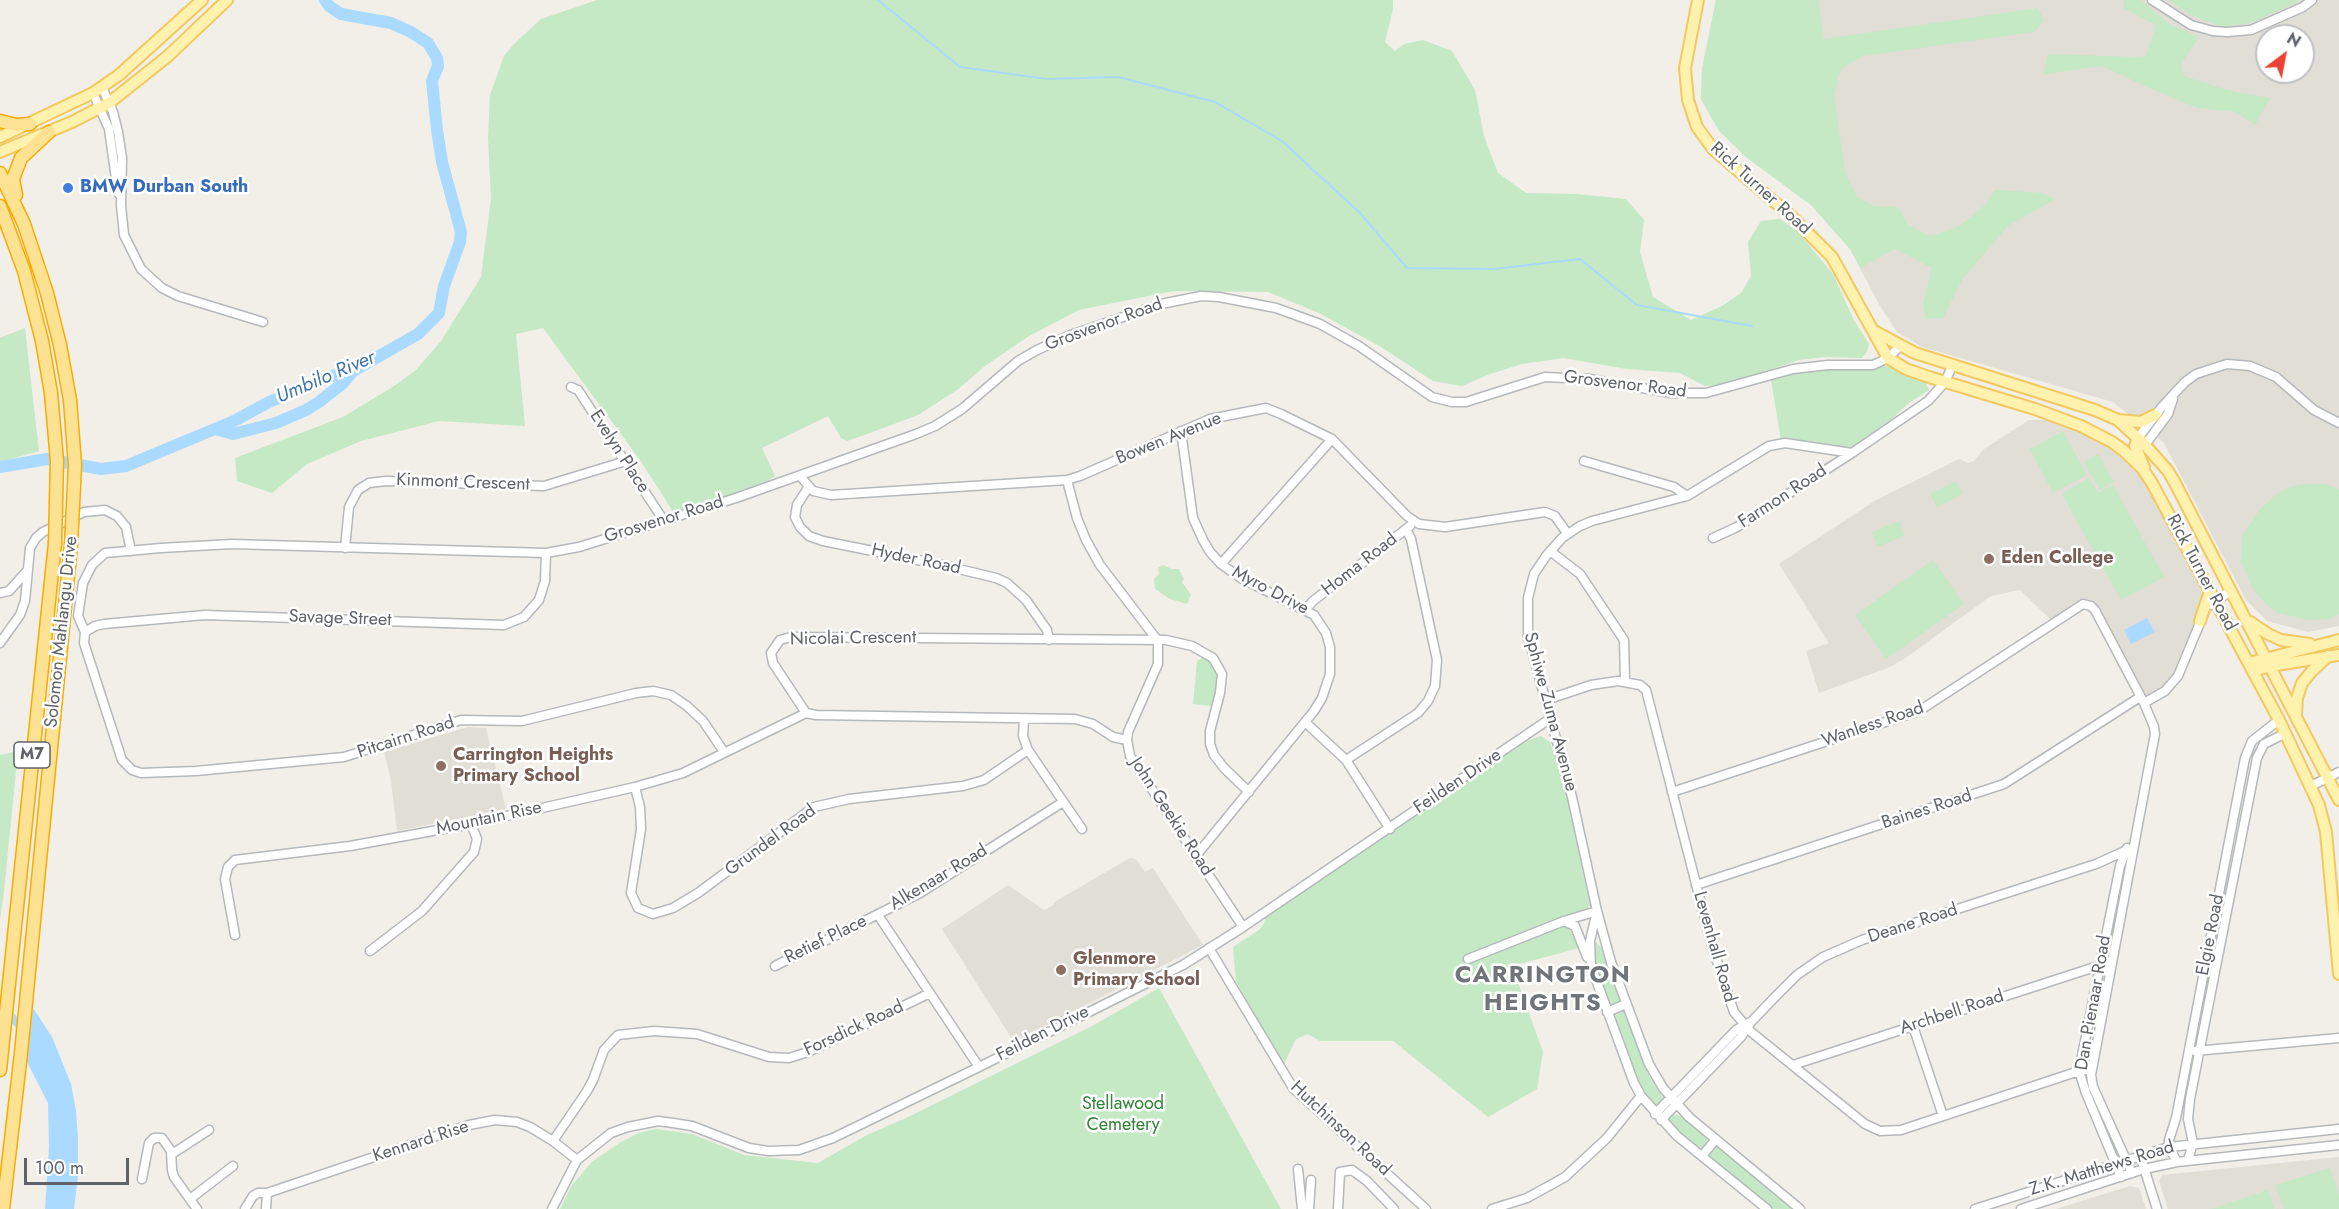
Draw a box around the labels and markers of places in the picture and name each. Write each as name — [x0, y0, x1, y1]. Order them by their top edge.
place label: BMW Durban South — [80, 177, 248, 199]
marker: BMW Durban South — [61, 181, 75, 195]
place label: Eden College — [2001, 548, 2114, 570]
marker: Eden College — [1982, 552, 1996, 566]
place label: Carrington Heights Primary School — [453, 745, 613, 788]
marker: Carrington Heights Primary School — [434, 759, 448, 773]
place label: Glenmore Primary School — [1073, 949, 1200, 992]
marker: Glenmore Primary School — [1054, 963, 1068, 977]

